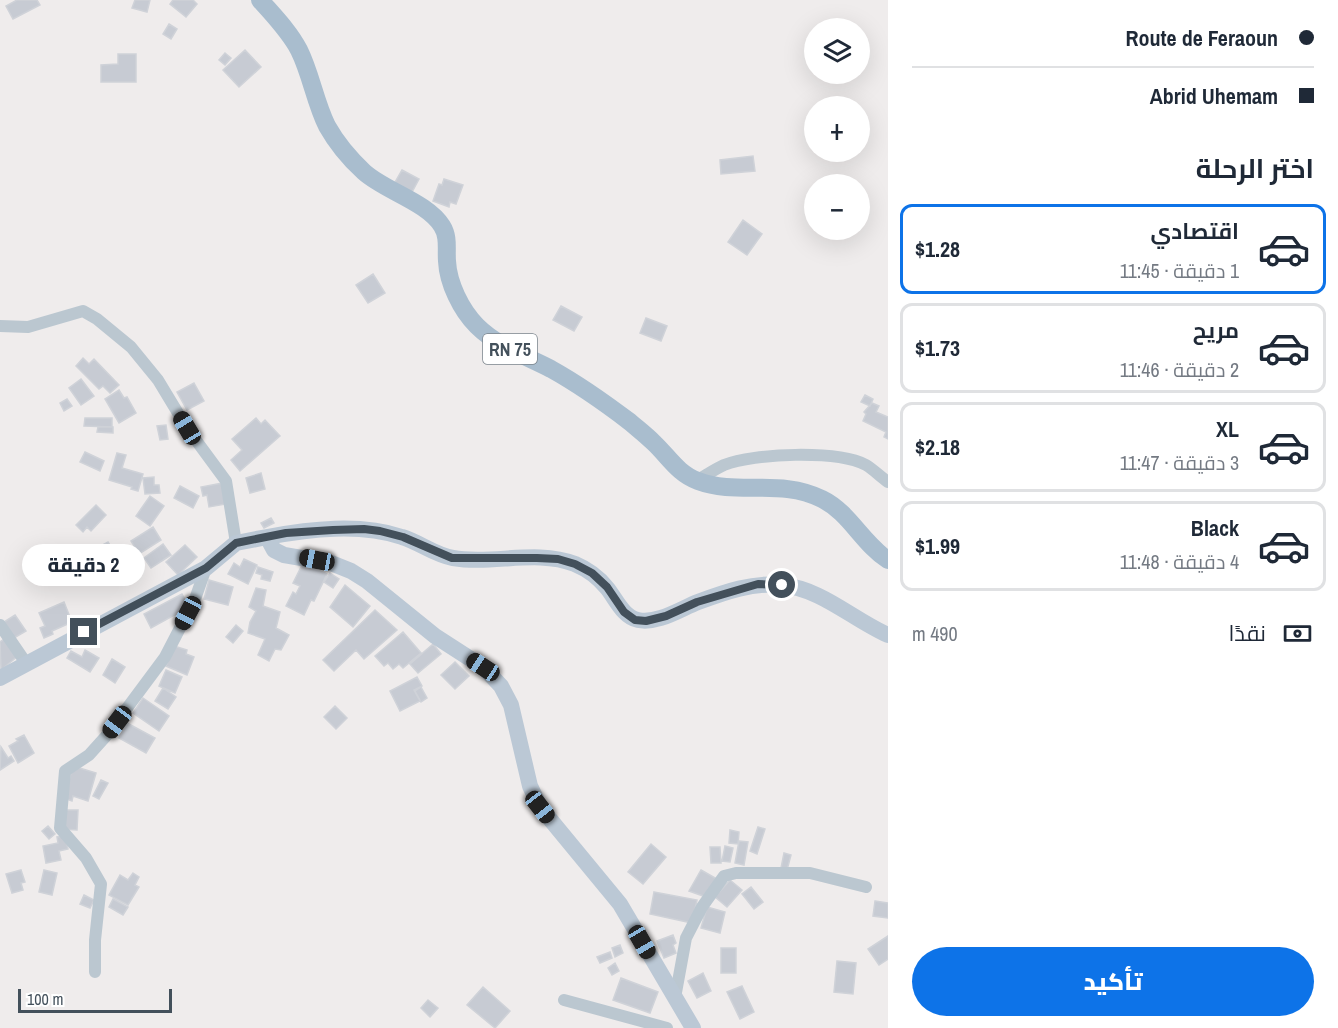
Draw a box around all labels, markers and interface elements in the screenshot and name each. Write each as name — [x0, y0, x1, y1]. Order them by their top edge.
map controls — [804, 18, 870, 240]
button: layers — [804, 18, 870, 84]
text: Route de Feraoun — [1126, 23, 1278, 53]
text: Abrid Uhemam — [1150, 81, 1278, 111]
button: + — [804, 96, 870, 162]
text: اختر الرحلة — [1196, 150, 1314, 186]
button: − — [804, 174, 870, 240]
text: اقتصادي — [1150, 216, 1239, 246]
icon: car — [1257, 222, 1311, 276]
text: $1.28 — [915, 234, 960, 264]
text: 1 دقيقة · 11:45 — [1120, 257, 1239, 284]
text: مريح — [1193, 315, 1239, 345]
icon: car — [1257, 321, 1311, 375]
text: $1.73 — [915, 333, 960, 363]
road number: RN 75 — [483, 334, 537, 364]
text: 2 دقيقة · 11:46 — [1120, 356, 1239, 383]
car — [170, 408, 204, 448]
text: XL — [1216, 414, 1239, 444]
icon: car — [1257, 420, 1311, 474]
text: $2.18 — [915, 432, 960, 462]
text: 3 دقيقة · 11:47 — [1120, 449, 1239, 476]
text: Black — [1191, 513, 1239, 543]
icon: car — [1257, 519, 1311, 573]
text: $1.99 — [915, 531, 960, 561]
callout: 2 دقيقة — [22, 545, 146, 587]
car — [298, 548, 336, 572]
text: 4 دقيقة · 11:48 — [1120, 548, 1239, 575]
text: 2 دقيقة — [48, 551, 119, 578]
route start — [768, 571, 795, 598]
car — [172, 593, 204, 633]
icon: cash — [1281, 617, 1314, 650]
route end — [70, 618, 97, 645]
text: نقدًا — [1228, 618, 1266, 648]
text: 490 m — [912, 620, 958, 647]
car — [463, 650, 503, 684]
car — [99, 702, 135, 742]
car — [522, 787, 558, 827]
car — [625, 922, 659, 962]
button: تأكيد — [912, 947, 1314, 1016]
scale bar — [18, 986, 172, 1014]
text: 100 m — [27, 988, 63, 1010]

